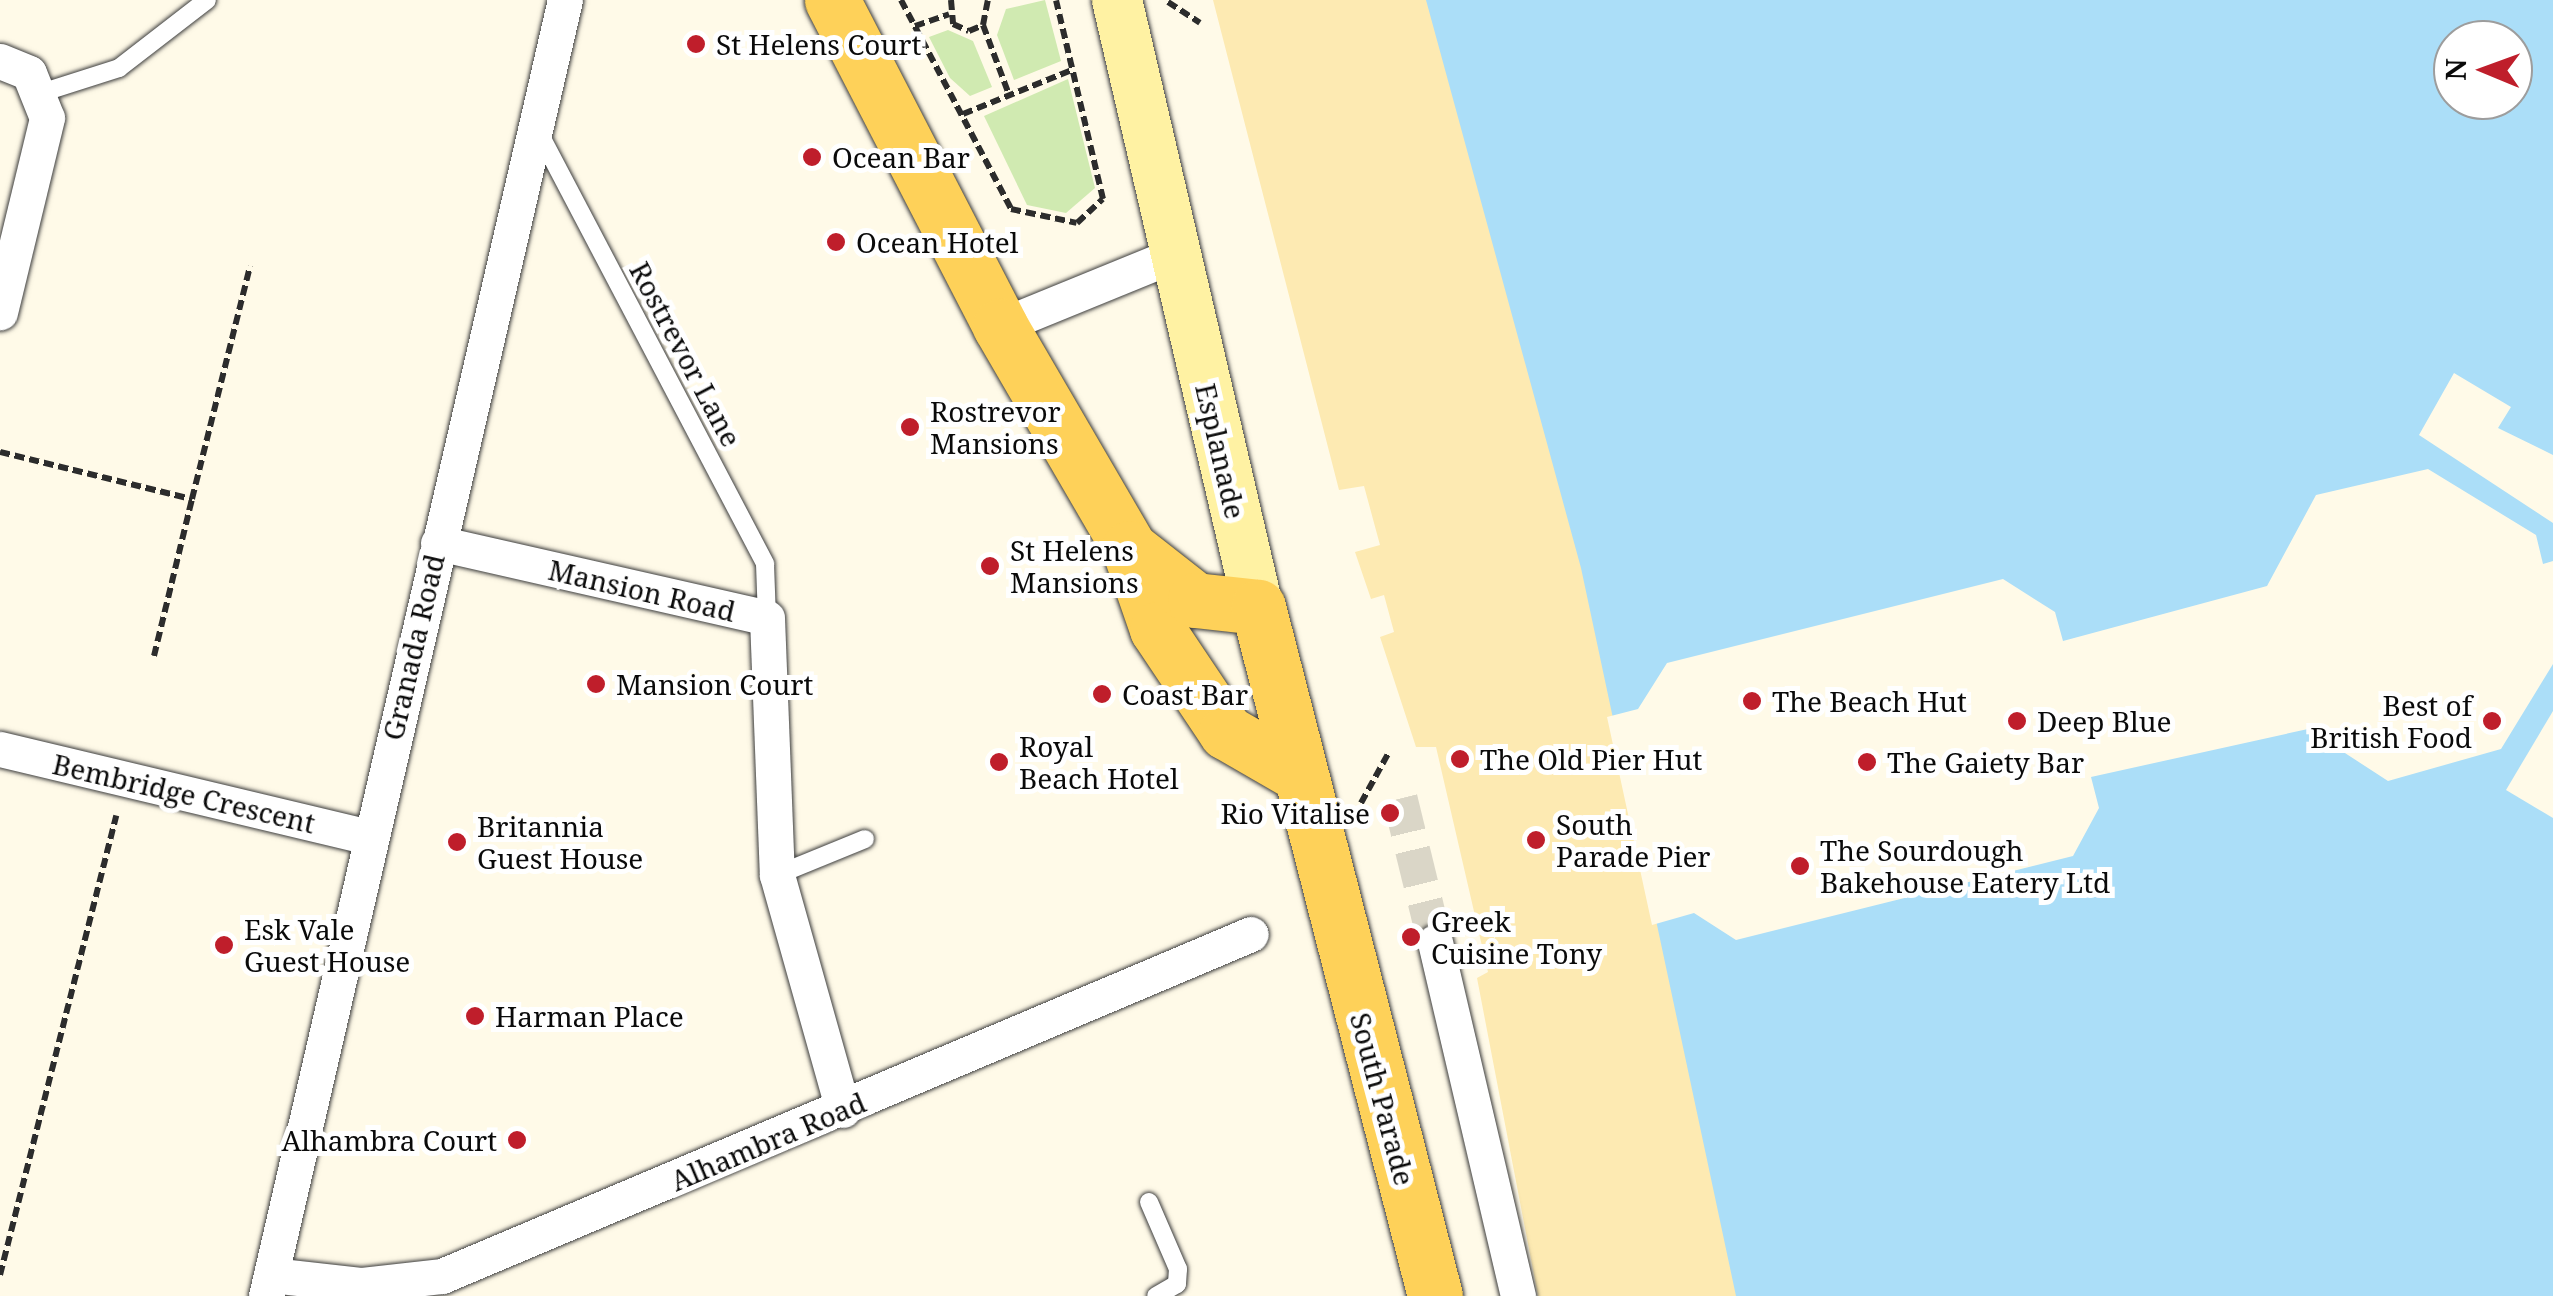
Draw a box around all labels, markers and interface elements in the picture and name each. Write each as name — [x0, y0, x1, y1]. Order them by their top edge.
north arrow — [2433, 20, 2533, 120]
place label: St Helens Court — [716, 27, 921, 61]
marker: St Helens Court — [685, 33, 707, 55]
text: N — [2436, 58, 2474, 81]
place label: Ocean Bar — [832, 140, 970, 174]
marker: Ocean Bar — [801, 146, 823, 168]
place label: Ocean Hotel — [856, 225, 1019, 259]
marker: Ocean Hotel — [825, 231, 847, 253]
street label: Rostrevor Lane — [623, 256, 749, 452]
street label: Esplanade — [1189, 380, 1253, 522]
place label: Rostrevor Mansions — [930, 394, 1061, 460]
marker: Rostrevor Mansions — [899, 416, 921, 438]
place label: St Helens Mansions — [1010, 533, 1139, 599]
street label: Granada Road — [375, 551, 451, 743]
street label: Mansion Road — [545, 552, 739, 628]
marker: St Helens Mansions — [979, 555, 1001, 577]
place label: Mansion Court — [616, 667, 813, 701]
marker: Mansion Court — [585, 673, 607, 695]
place label: Coast Bar — [1122, 677, 1248, 711]
marker: Coast Bar — [1091, 683, 1113, 705]
place label: The Beach Hut — [1772, 684, 1967, 718]
place label: Best of British Food — [2310, 688, 2472, 754]
marker: The Beach Hut — [1741, 690, 1763, 712]
place label: Deep Blue — [2037, 704, 2172, 738]
marker: Deep Blue — [2006, 710, 2028, 732]
marker: Best of British Food — [2481, 710, 2503, 732]
place label: Royal Beach Hotel — [1019, 729, 1179, 795]
place label: The Old Pier Hut — [1480, 742, 1702, 776]
place label: The Gaiety Bar — [1887, 745, 2084, 779]
street label: Bembridge Crescent — [50, 746, 318, 840]
marker: The Old Pier Hut — [1449, 748, 1471, 770]
marker: Royal Beach Hotel — [988, 751, 1010, 773]
marker: The Gaiety Bar — [1856, 751, 1878, 773]
place label: Rio Vitalise — [1221, 796, 1370, 830]
marker: Rio Vitalise — [1379, 802, 1401, 824]
place label: South Parade Pier — [1556, 807, 1711, 873]
place label: Britannia Guest House — [477, 809, 643, 875]
marker: South Parade Pier — [1525, 829, 1547, 851]
marker: Britannia Guest House — [446, 831, 468, 853]
place label: The Sourdough Bakehouse Eatery Ltd — [1820, 833, 2110, 899]
marker: The Sourdough Bakehouse Eatery Ltd — [1789, 855, 1811, 877]
place label: Greek Cuisine Tony — [1431, 904, 1602, 970]
place label: Esk Vale Guest House — [244, 912, 410, 978]
marker: Greek Cuisine Tony — [1400, 926, 1422, 948]
marker: Esk Vale Guest House — [213, 934, 235, 956]
place label: Harman Place — [495, 999, 684, 1033]
marker: Harman Place — [464, 1005, 486, 1027]
street label: South Parade — [1344, 1009, 1422, 1189]
street label: Alhambra Road — [665, 1085, 871, 1197]
place label: Alhambra Court — [282, 1123, 497, 1157]
marker: Alhambra Court — [506, 1129, 528, 1151]

